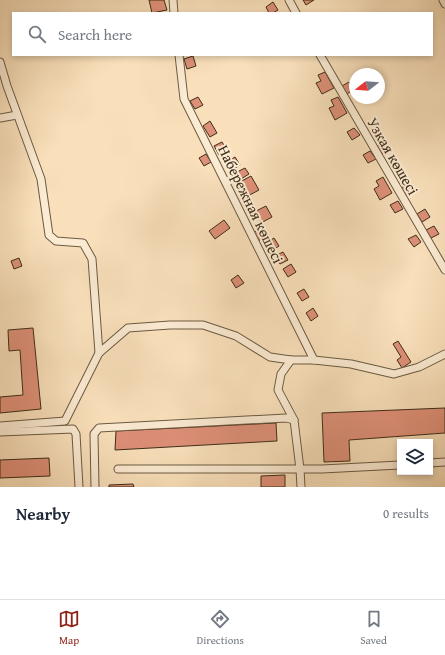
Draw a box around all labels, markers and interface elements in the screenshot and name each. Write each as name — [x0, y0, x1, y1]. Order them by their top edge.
search box — [12, 12, 433, 56]
icon: search — [26, 23, 48, 45]
text: Search here — [58, 24, 132, 45]
north arrow — [349, 68, 385, 104]
street label: Узкая көшесі — [362, 113, 424, 199]
street label: Набережная көшесі — [213, 141, 289, 267]
map controls — [397, 439, 433, 475]
button: layers — [397, 439, 433, 475]
text: Nearby — [16, 501, 70, 526]
text: 0 results — [383, 504, 429, 523]
tab: Map — [58, 608, 80, 648]
tab: Directions — [197, 608, 244, 648]
tab: Saved — [360, 608, 387, 648]

